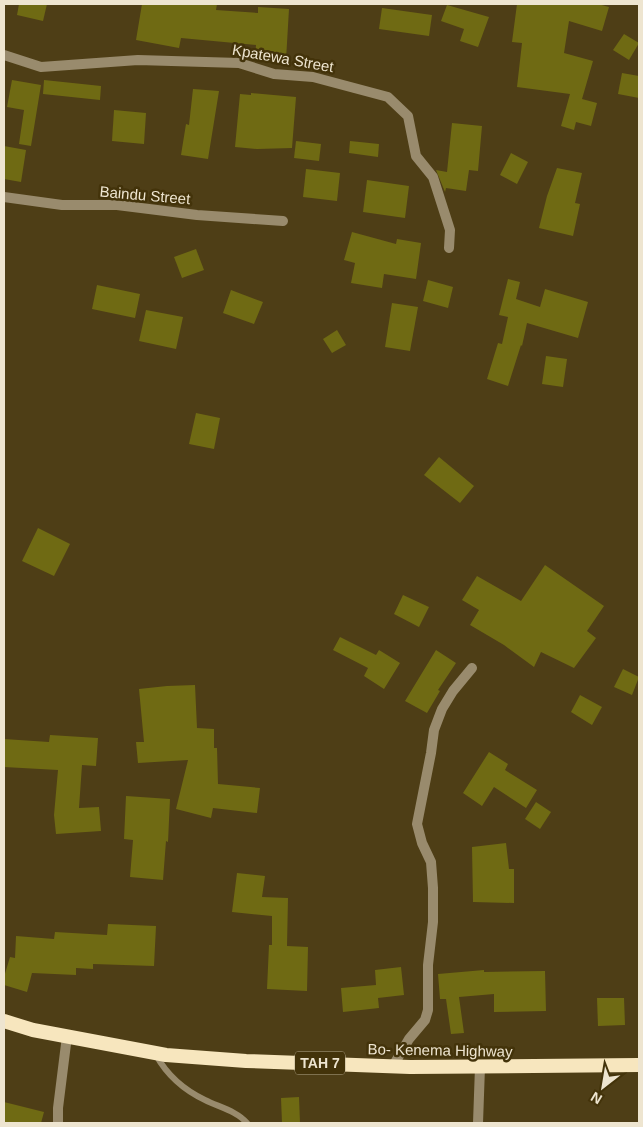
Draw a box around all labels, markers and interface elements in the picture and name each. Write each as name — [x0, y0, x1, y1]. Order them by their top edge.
street label: Kpatewa Street — [231, 41, 336, 75]
street label: Baindu Street — [99, 183, 192, 208]
street label: Bo- Kenema Highway — [367, 1040, 513, 1060]
road number: TAH 7 — [295, 1052, 345, 1074]
north arrow — [578, 1062, 628, 1112]
text: N — [588, 1089, 605, 1108]

